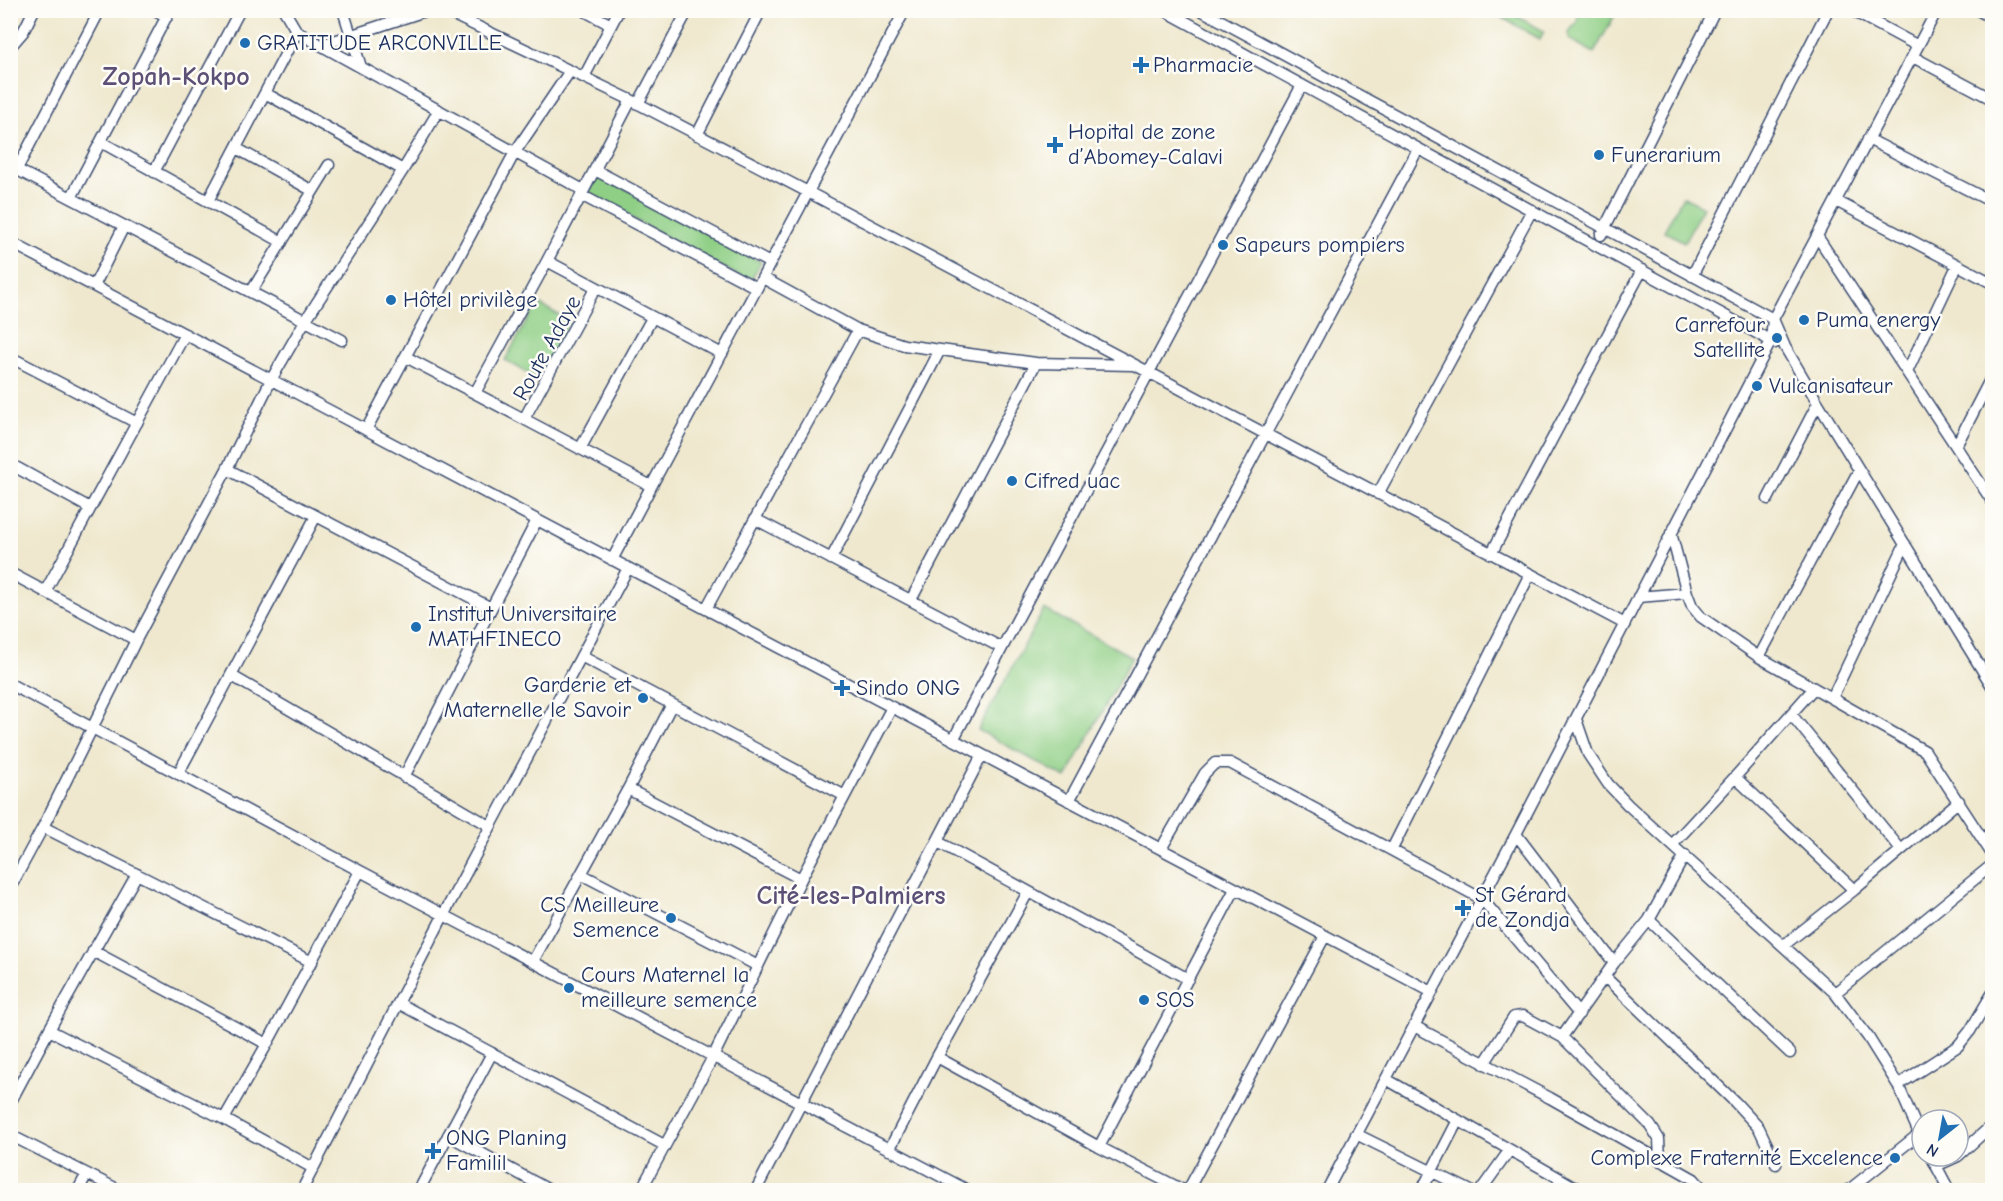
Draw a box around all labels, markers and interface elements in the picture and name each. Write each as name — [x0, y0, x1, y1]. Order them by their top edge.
place label: GRATITUDE ARCONVILLE — [257, 30, 502, 56]
marker: GRATITUDE ARCONVILLE — [238, 36, 252, 50]
place label: Pharmacie — [1153, 52, 1253, 78]
marker: Pharmacie — [1134, 58, 1148, 72]
district label: Zopah-Kokpo — [102, 62, 250, 92]
place label: Hopital de zone d’Abomey-Calavi — [1068, 119, 1223, 170]
marker: Hopital de zone d’Abomey-Calavi — [1046, 136, 1064, 154]
place label: Funerarium — [1611, 142, 1721, 168]
marker: Funerarium — [1592, 148, 1606, 162]
place label: Sapeurs pompiers — [1235, 232, 1405, 258]
marker: Sapeurs pompiers — [1216, 238, 1230, 252]
place label: Hôtel privilège — [403, 287, 537, 313]
street label: Route Adaye — [507, 291, 587, 405]
marker: Hôtel privilège — [384, 293, 398, 307]
place label: Puma energy — [1816, 307, 1940, 333]
place label: Carrefour Satellite — [1675, 312, 1765, 363]
marker: Puma energy — [1797, 313, 1811, 327]
marker: Carrefour Satellite — [1770, 331, 1784, 345]
place label: Vulcanisateur — [1769, 373, 1893, 399]
marker: Vulcanisateur — [1750, 379, 1764, 393]
place label: Cifred uac — [1024, 468, 1121, 494]
marker: Cifred uac — [1005, 474, 1019, 488]
place label: Institut Universitaire MATHFINECO — [428, 601, 617, 652]
marker: Institut Universitaire MATHFINECO — [409, 620, 423, 634]
place label: Garderie et Maternelle le Savoir — [444, 672, 632, 723]
place label: Sindo ONG — [856, 675, 960, 701]
marker: Sindo ONG — [833, 679, 851, 697]
marker: Garderie et Maternelle le Savoir — [636, 691, 650, 705]
district label: Cité-les-Palmiers — [757, 881, 945, 911]
place label: St Gérard de Zondja — [1475, 882, 1570, 933]
place label: CS Meilleure Semence — [540, 892, 659, 943]
marker: St Gérard de Zondja — [1456, 901, 1470, 915]
marker: CS Meilleure Semence — [664, 911, 678, 925]
place label: Cours Maternel la meilleure semence — [581, 962, 757, 1013]
marker: Cours Maternel la meilleure semence — [562, 981, 576, 995]
place label: SOS — [1156, 987, 1194, 1013]
marker: SOS — [1137, 993, 1151, 1007]
north arrow — [1910, 1108, 1970, 1168]
place label: ONG Planing Familil — [446, 1125, 567, 1176]
text: N — [1924, 1140, 1942, 1160]
marker: ONG Planing Familil — [424, 1142, 442, 1160]
place label: Complexe Fraternité Excelence — [1590, 1145, 1883, 1171]
marker: Complexe Fraternité Excelence — [1888, 1151, 1902, 1165]

